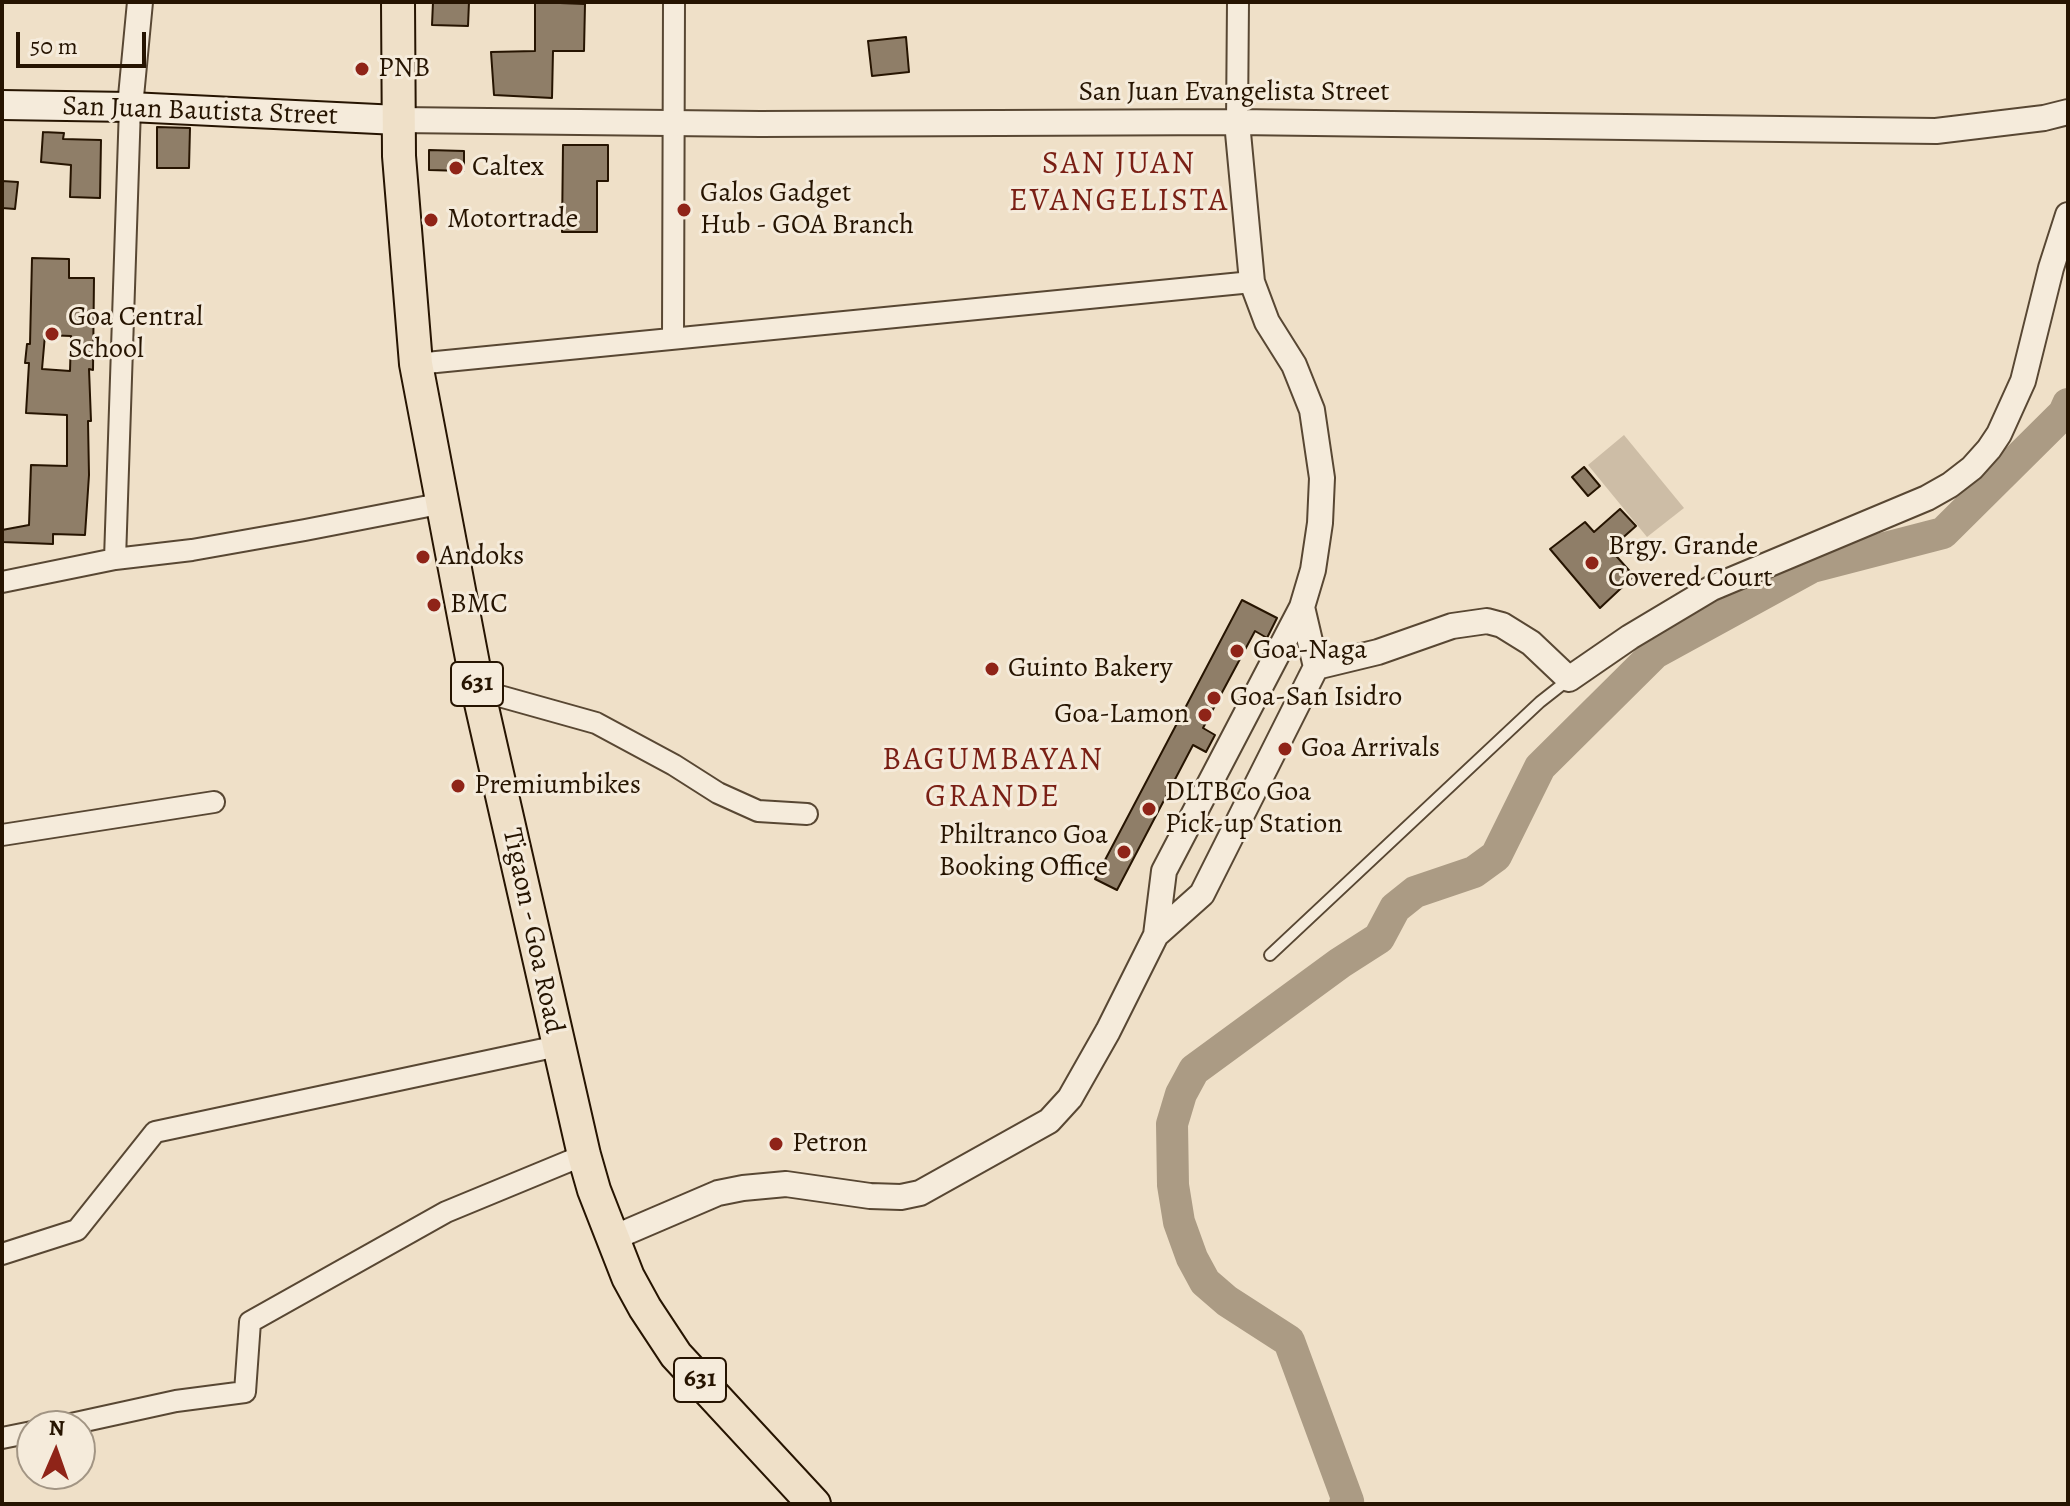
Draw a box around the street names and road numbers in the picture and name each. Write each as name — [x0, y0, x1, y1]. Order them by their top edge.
street label: San Juan Evangelista Street — [1079, 76, 1389, 110]
street label: San Juan Bautista Street — [62, 90, 338, 134]
road number: 631 — [451, 662, 503, 706]
street label: Tigaon - Goa Road — [494, 825, 570, 1037]
road number: 631 — [674, 1358, 726, 1402]

